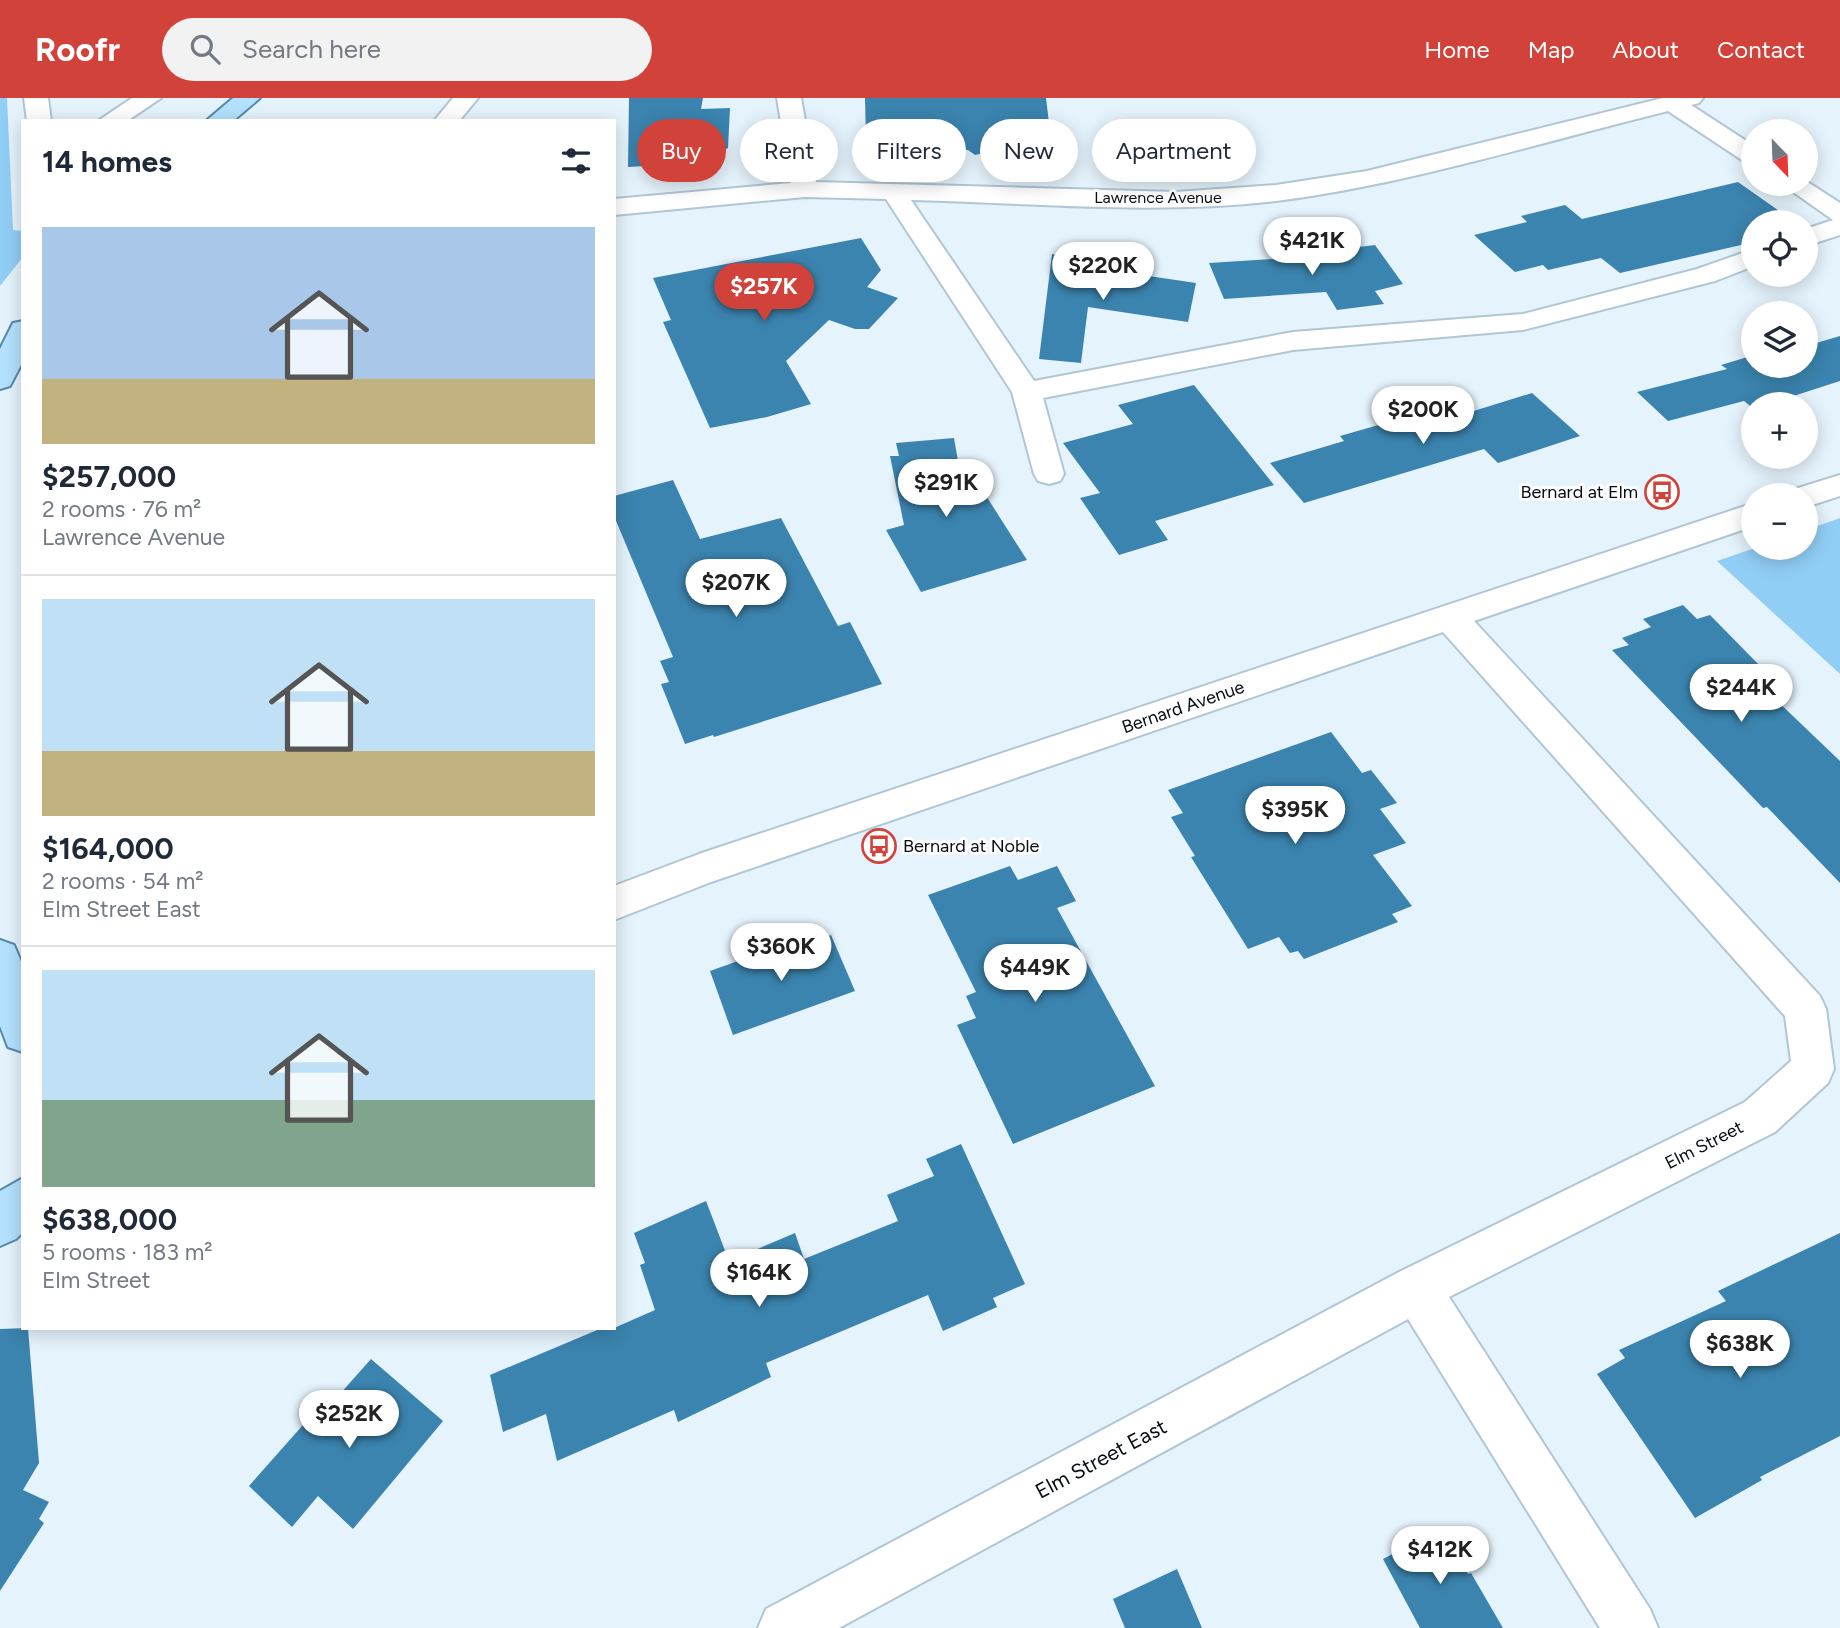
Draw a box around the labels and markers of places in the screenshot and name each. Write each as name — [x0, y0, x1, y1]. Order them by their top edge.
pin: $421K — [1263, 218, 1361, 277]
pin: $220K — [1054, 242, 1152, 302]
pin: $257K — [715, 264, 813, 323]
pin: $200K — [1374, 386, 1472, 446]
pin: $291K — [897, 460, 995, 519]
bus stop icon: Bernard at Elm — [1643, 473, 1681, 511]
place label: Bernard at Elm — [1520, 481, 1638, 503]
pin: $207K — [687, 560, 785, 619]
pin: $244K — [1692, 664, 1790, 724]
pin: $395K — [1246, 786, 1344, 846]
bus stop icon: Bernard at Noble — [860, 827, 898, 865]
place label: Bernard at Noble — [903, 835, 1040, 857]
pin: $360K — [732, 924, 830, 983]
pin: $449K — [986, 944, 1084, 1004]
pin: $164K — [710, 1250, 808, 1309]
pin: $638K — [1691, 1320, 1789, 1380]
pin: $252K — [300, 1390, 398, 1450]
pin: $412K — [1391, 1526, 1489, 1586]

